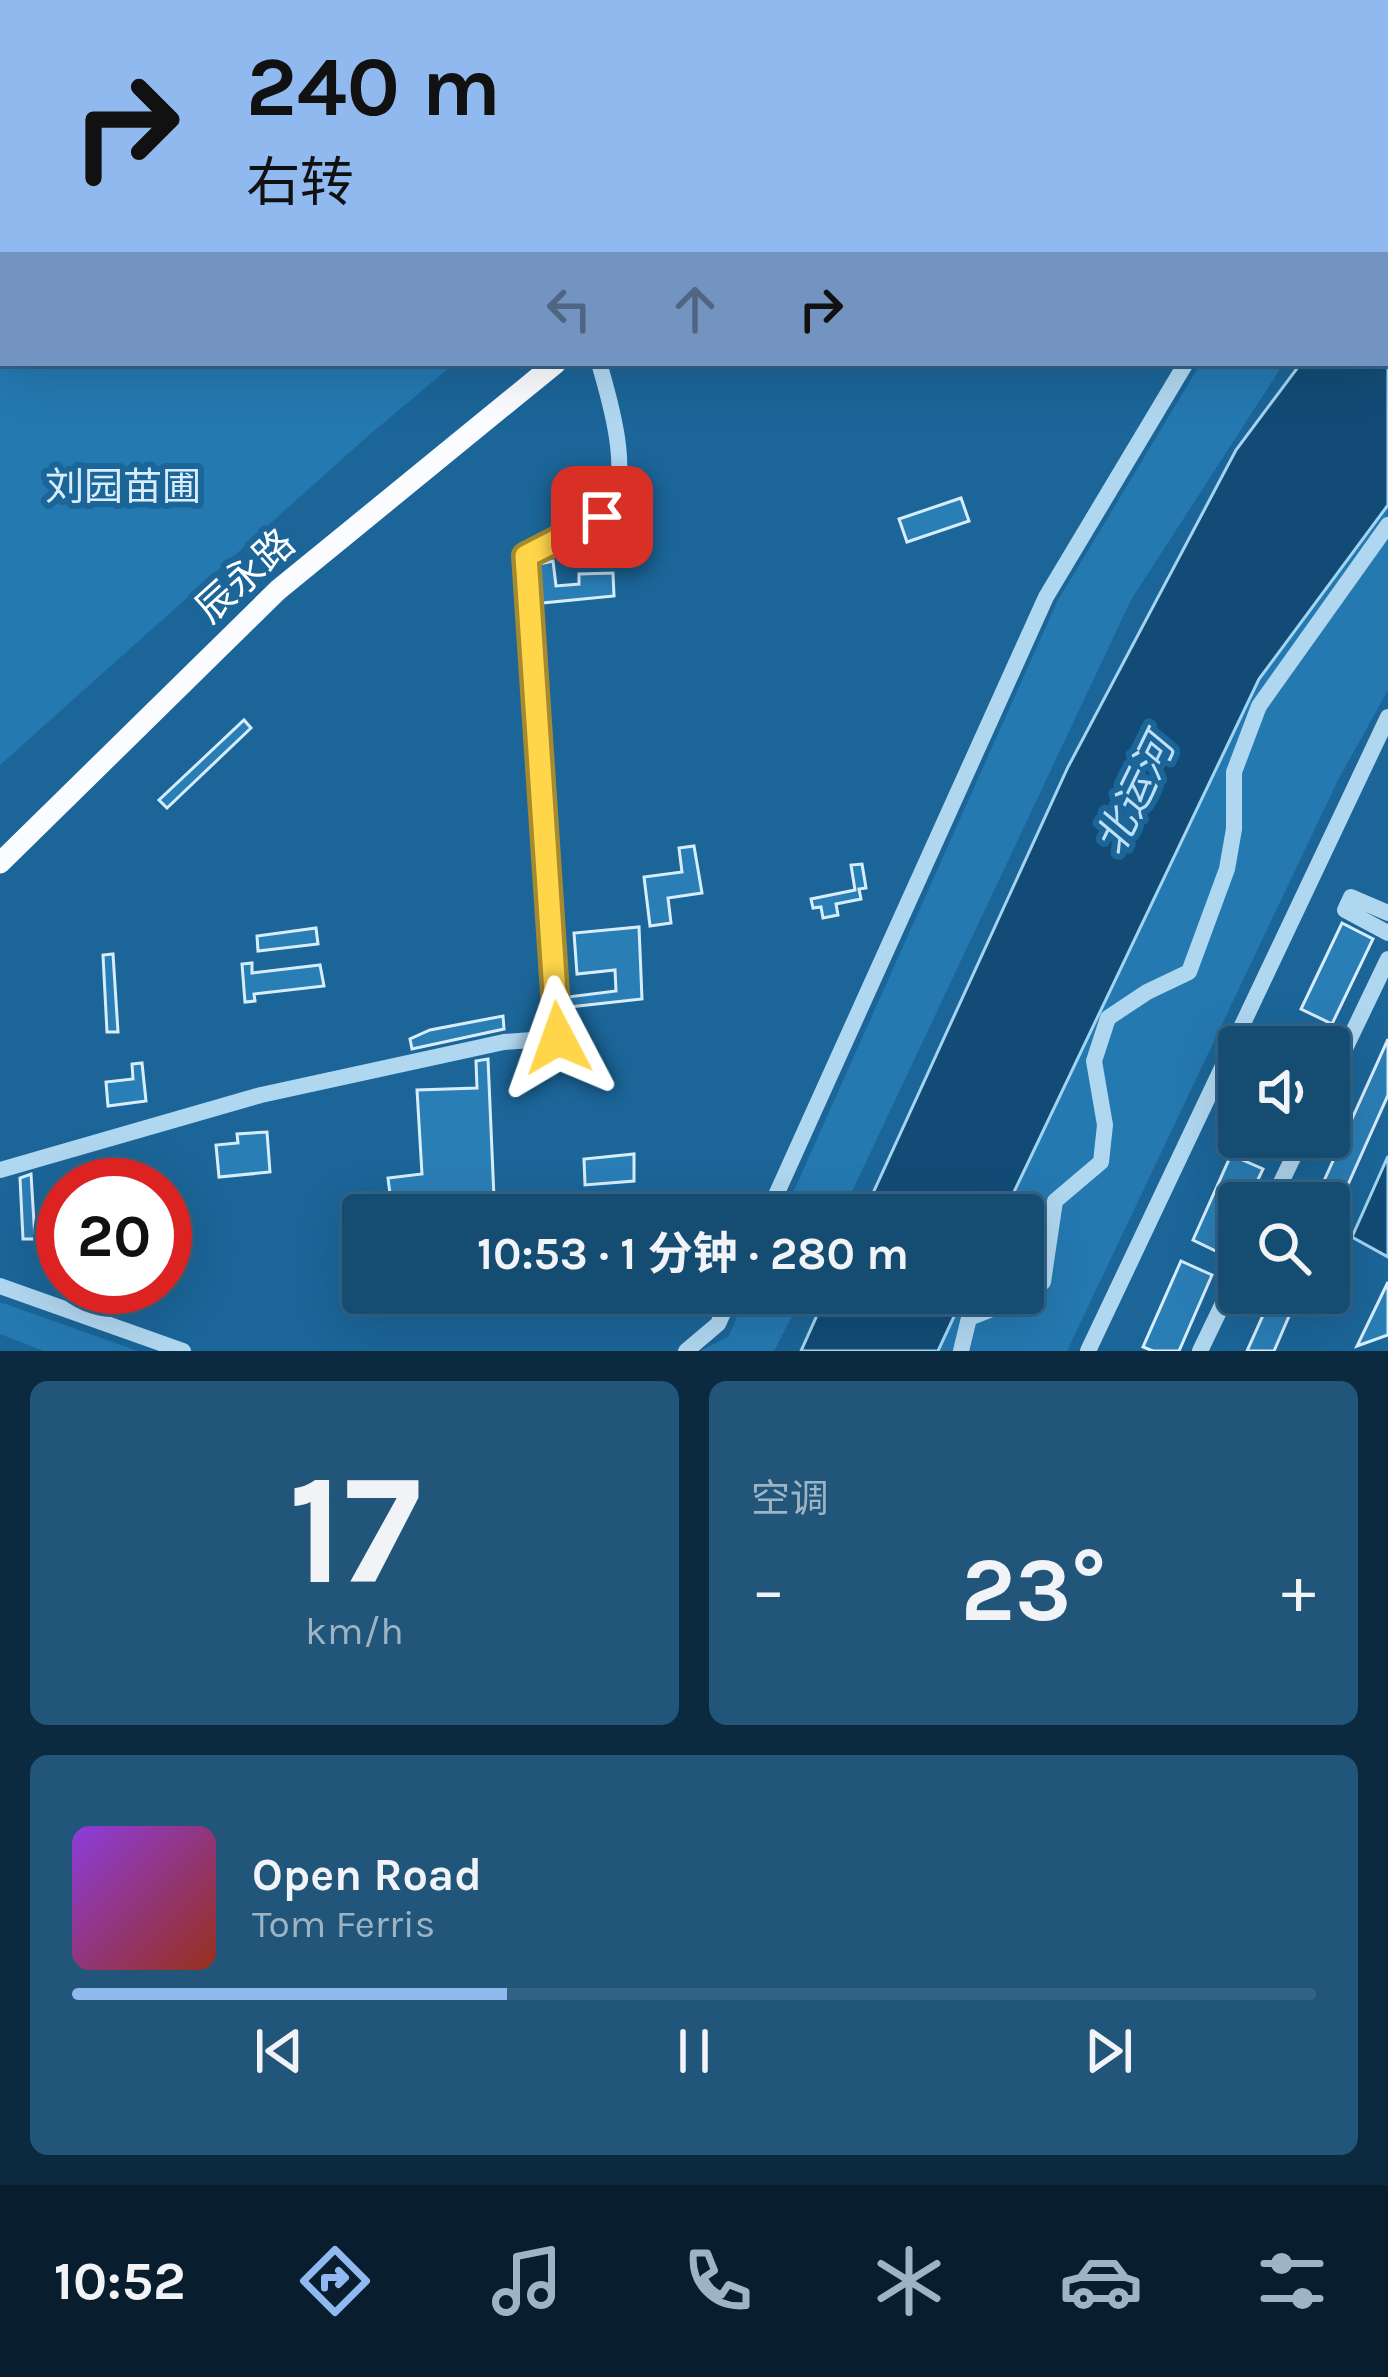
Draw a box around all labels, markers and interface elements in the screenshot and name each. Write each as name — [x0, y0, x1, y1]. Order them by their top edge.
text: 240 m — [246, 38, 501, 136]
icon: right — [48, 48, 204, 204]
text: 右转 — [246, 151, 354, 215]
icon: left — [536, 276, 602, 342]
icon: ahead — [662, 276, 728, 342]
icon: right — [788, 276, 854, 342]
park label: 刘园苗圃 — [45, 464, 201, 510]
pin — [551, 466, 653, 568]
icon: arrive — [569, 484, 635, 550]
street label: 辰永路 — [186, 520, 304, 632]
water label: 北运河 — [1085, 721, 1188, 863]
position arrow — [495, 975, 621, 1101]
map controls — [1218, 1026, 1350, 1314]
button: sound — [1218, 1026, 1350, 1158]
speed limit sign: 20 — [36, 1158, 192, 1314]
button: search — [1218, 1182, 1350, 1314]
text: 10:53 · 1 分钟 · 280 m — [477, 1228, 909, 1280]
text: 17 — [288, 1439, 421, 1621]
text: 空调 — [751, 1476, 829, 1522]
text: 23° — [961, 1537, 1106, 1643]
text: − — [751, 1551, 786, 1629]
text: + — [1281, 1551, 1316, 1629]
text: km/h — [305, 1608, 404, 1654]
text: Open Road — [252, 1849, 482, 1901]
text: Tom Ferris — [252, 1901, 435, 1947]
icon: previous — [246, 2018, 312, 2084]
icon: pause — [661, 2018, 727, 2084]
icon: next — [1076, 2018, 1142, 2084]
icon: directions — [293, 2239, 377, 2323]
icon: music — [485, 2239, 569, 2323]
icon: phone — [676, 2239, 760, 2323]
icon: climate — [867, 2239, 951, 2323]
icon: car — [1059, 2239, 1143, 2323]
icon: filters — [1250, 2239, 1334, 2323]
text: 10:52 — [54, 2249, 186, 2313]

